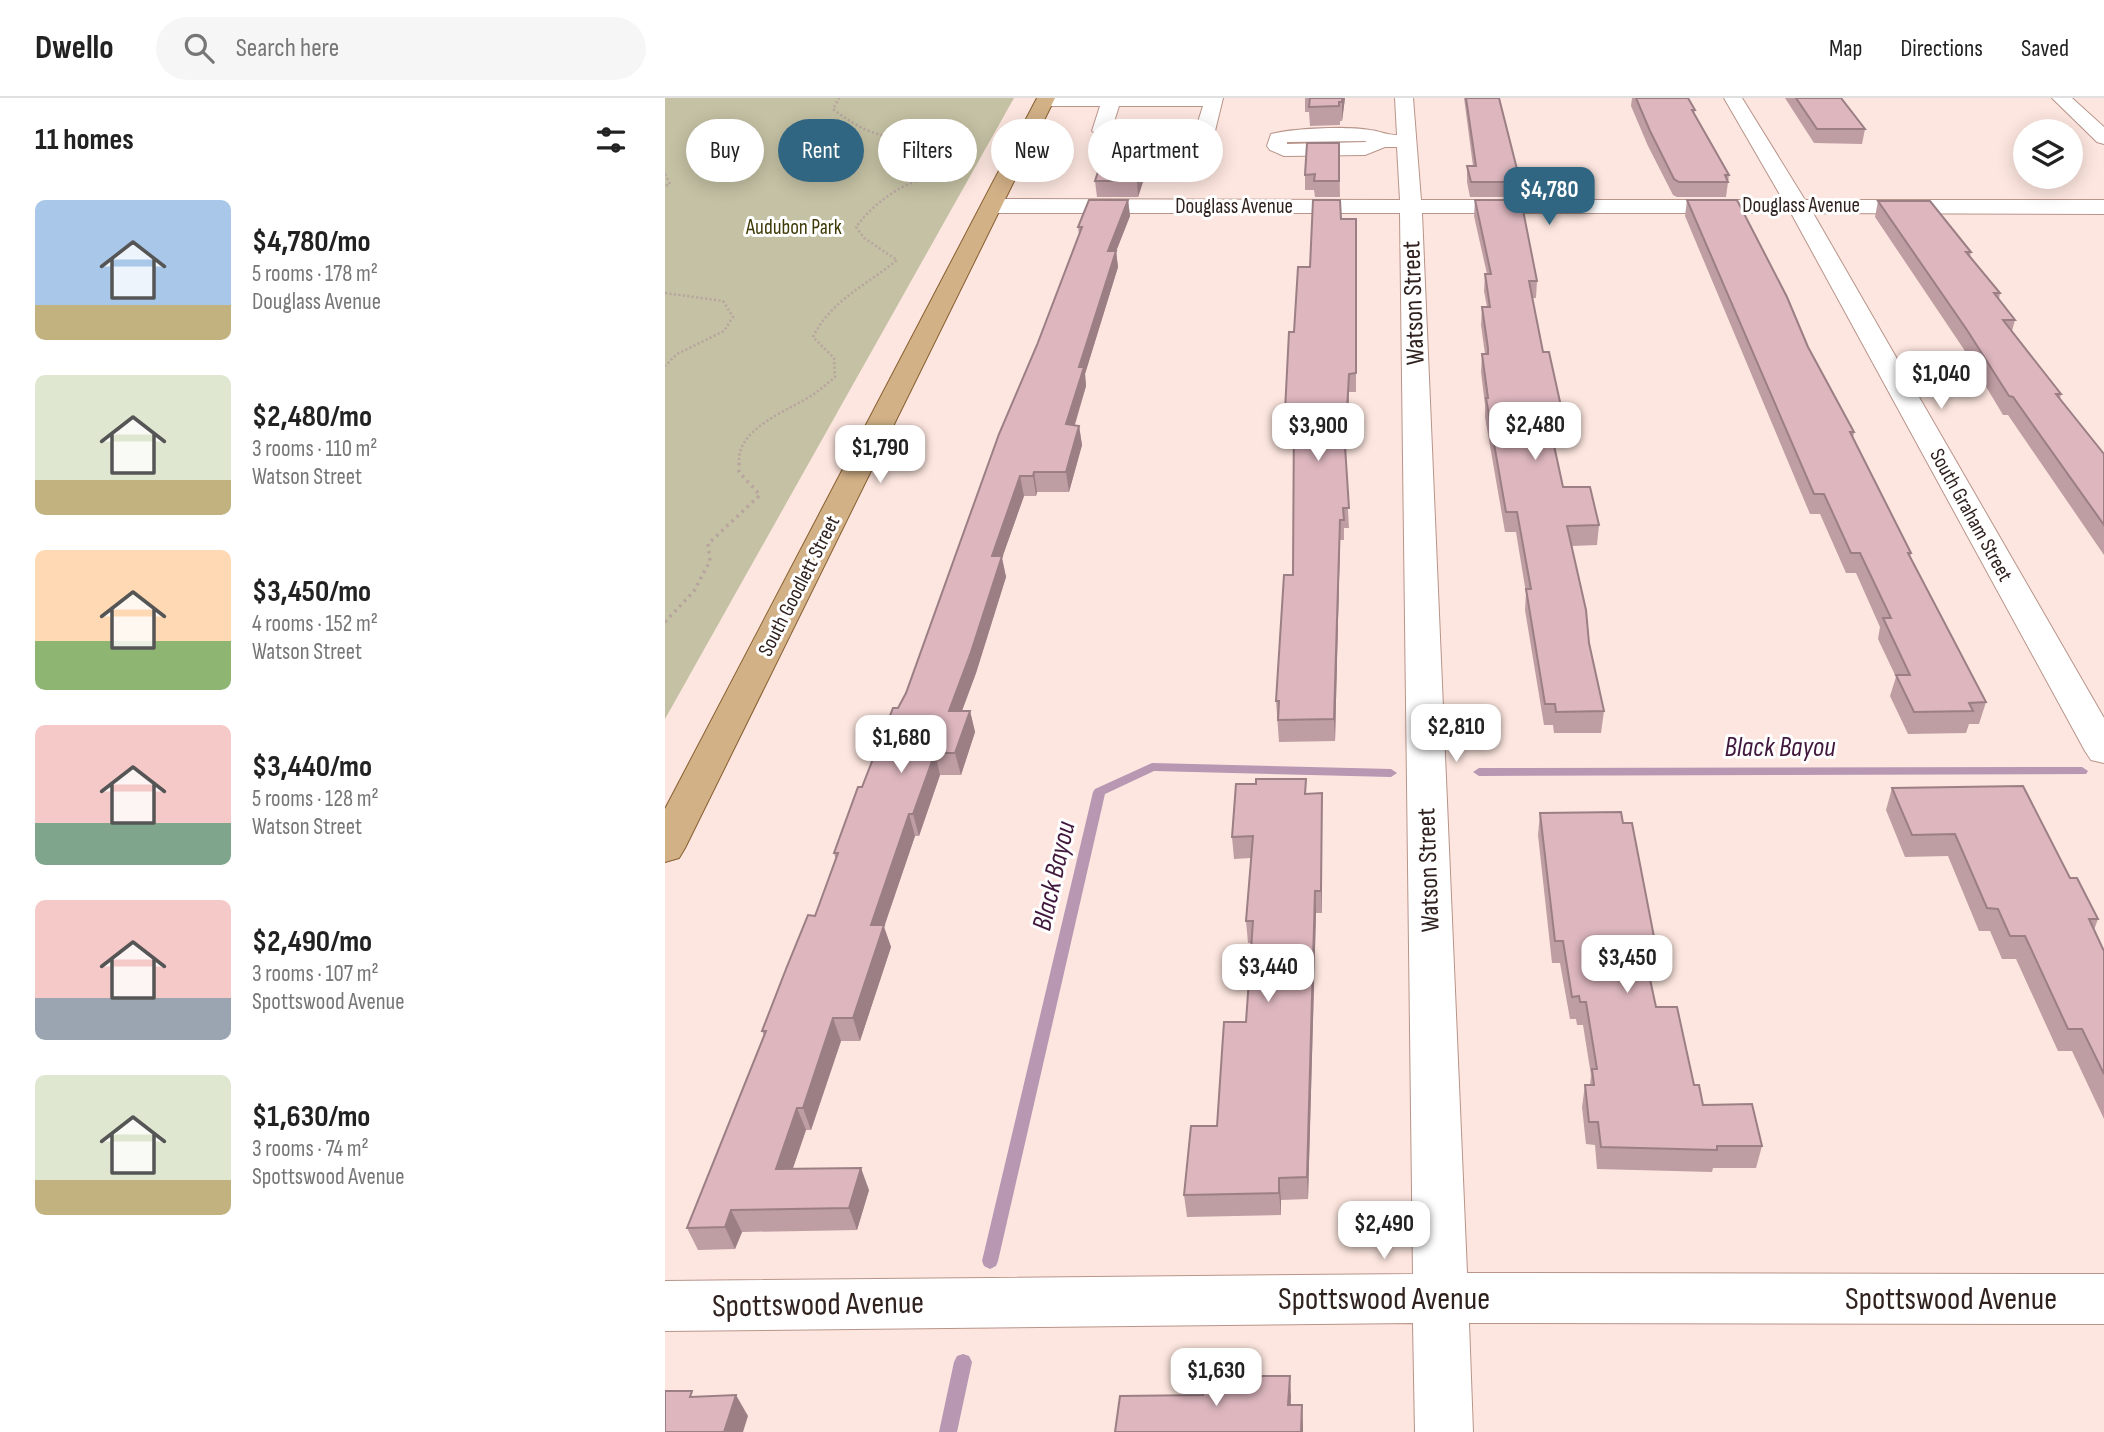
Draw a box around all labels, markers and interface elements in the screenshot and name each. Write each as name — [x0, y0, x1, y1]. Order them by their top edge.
search box — [156, 17, 646, 80]
text: Dwello — [35, 28, 114, 68]
icon: search — [180, 29, 218, 67]
text: Search here — [236, 33, 339, 64]
text: Map — [1829, 34, 1862, 63]
text: Directions — [1900, 34, 1983, 63]
text: Saved — [2021, 34, 2069, 63]
chip: Buy — [686, 119, 764, 182]
chip: Rent — [778, 119, 864, 182]
chip: Filters — [878, 119, 977, 182]
chip: New — [991, 119, 1074, 182]
chip: Apartment — [1088, 119, 1223, 182]
map controls — [2013, 119, 2083, 189]
button: layers — [2013, 119, 2083, 189]
icon: filters — [592, 121, 630, 159]
text: 11 homes — [35, 122, 134, 158]
pin: $4,780 — [1492, 167, 1606, 227]
text: $4,780 — [1520, 176, 1578, 204]
street label: Douglass Avenue — [1742, 193, 1860, 218]
street label: Douglass Avenue — [1175, 194, 1293, 219]
park label: Audubon Park — [745, 215, 842, 240]
text: $4,780/mo — [252, 224, 371, 260]
icon: home — [91, 228, 175, 312]
street label: Watson Street — [1396, 240, 1432, 366]
text: 5 rooms · 178 m² — [252, 260, 378, 288]
text: Douglass Avenue — [252, 288, 381, 316]
pin: $1,040 — [1884, 352, 1998, 411]
text: $1,040 — [1911, 360, 1971, 388]
text: $2,480/mo — [252, 399, 372, 435]
pin: $2,480 — [1478, 402, 1592, 462]
icon: home — [91, 403, 175, 487]
pin: $3,900 — [1261, 404, 1375, 463]
text: $2,480 — [1505, 411, 1565, 439]
text: $3,900 — [1288, 412, 1348, 440]
pin: $1,790 — [823, 426, 937, 485]
text: $1,790 — [851, 434, 909, 462]
text: 3 rooms · 110 m² — [252, 435, 377, 463]
street label: South Graham Street — [1924, 444, 2018, 586]
text: Watson Street — [252, 463, 362, 491]
street label: South Goodlett Street — [753, 511, 845, 661]
text: $3,450/mo — [252, 574, 371, 610]
icon: home — [91, 578, 175, 662]
text: 4 rooms · 152 m² — [252, 610, 378, 638]
text: Watson Street — [252, 638, 362, 666]
pin: $2,810 — [1399, 704, 1513, 764]
text: $2,810 — [1427, 713, 1485, 741]
pin: $1,680 — [844, 716, 958, 775]
text: $1,680 — [871, 724, 931, 752]
water label: Black Bayou — [1724, 731, 1836, 764]
text: $3,440/mo — [252, 749, 372, 785]
icon: home — [91, 753, 175, 837]
text: 5 rooms · 128 m² — [252, 785, 379, 813]
street label: Watson Street — [1411, 807, 1447, 933]
text: Watson Street — [252, 813, 362, 841]
water label: Black Bayou — [1025, 818, 1083, 934]
text: $2,490/mo — [252, 924, 372, 960]
icon: home — [91, 928, 175, 1012]
pin: $3,450 — [1570, 936, 1684, 995]
pin: $3,440 — [1211, 944, 1325, 1004]
text: $3,450 — [1597, 944, 1657, 972]
text: $3,440 — [1238, 953, 1298, 981]
text: 3 rooms · 107 m² — [252, 960, 379, 988]
text: Spottswood Avenue — [252, 988, 404, 1016]
text: $1,630/mo — [252, 1099, 370, 1135]
icon: home — [91, 1103, 175, 1187]
text: 3 rooms · 74 m² — [252, 1135, 369, 1163]
text: Spottswood Avenue — [252, 1163, 404, 1191]
pin: $2,490 — [1327, 1202, 1441, 1261]
text: $2,490 — [1354, 1210, 1414, 1238]
street label: Spottswood Avenue — [1278, 1280, 1490, 1319]
street label: Spottswood Avenue — [1845, 1280, 2057, 1319]
street label: Spottswood Avenue — [712, 1284, 924, 1326]
pin: $1,630 — [1159, 1348, 1273, 1408]
text: $1,630 — [1187, 1357, 1245, 1385]

